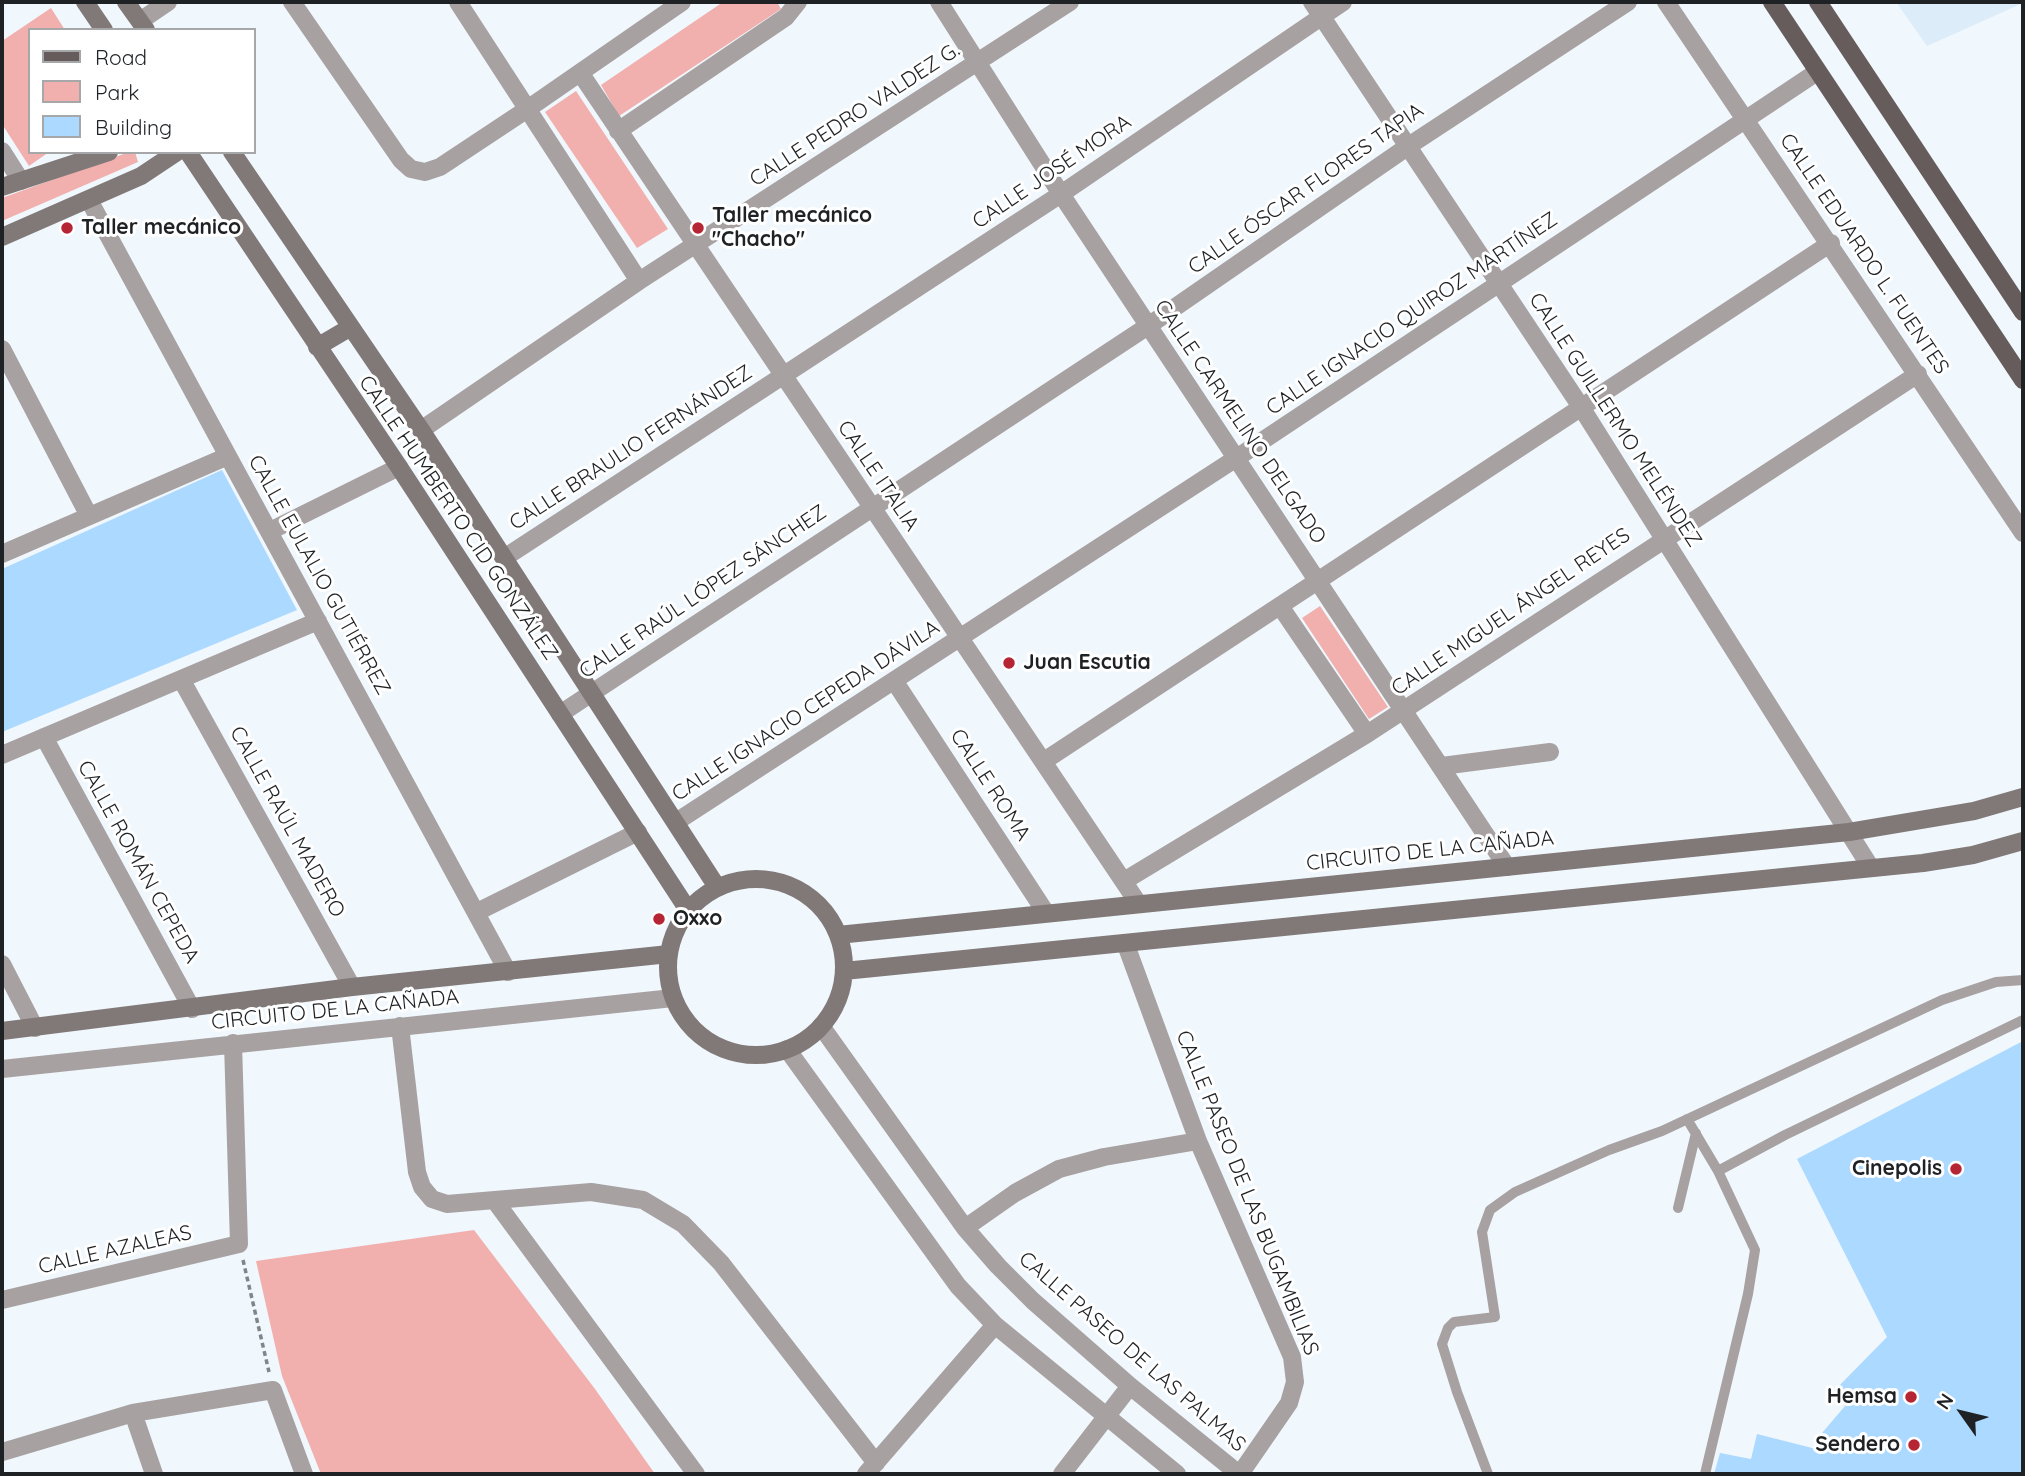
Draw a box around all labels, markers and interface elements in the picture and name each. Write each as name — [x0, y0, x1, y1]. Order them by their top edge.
legend — [28, 28, 256, 154]
street label: CALLE PEDRO VALDEZ G. — [745, 38, 965, 192]
text: Road — [95, 44, 147, 70]
text: Park — [95, 79, 139, 105]
street label: CALLE ÓSCAR FLORES TAPIA — [1184, 98, 1428, 280]
street label: CALLE JOSÉ MORA — [968, 110, 1136, 234]
text: Building — [95, 114, 172, 140]
street label: CALLE EDUARDO L. FUENTES — [1774, 129, 1954, 379]
place label: Taller mecánico "Chacho" — [712, 203, 872, 253]
street label: CALLE IGNACIO QUIROZ MARTÍNEZ — [1262, 207, 1562, 421]
place label: Taller mecánico — [81, 215, 241, 241]
marker: Taller mecánico — [59, 220, 75, 236]
marker: Taller mecánico "Chacho" — [690, 220, 706, 236]
street label: CALLE GUILLERMO MELÉNDEZ — [1523, 288, 1707, 552]
street label: CALLE CARMELINO DELGADO — [1149, 295, 1331, 549]
street label: CALLE BRAULIO FERNÁNDEZ — [505, 360, 757, 536]
street label: CALLE HUMBERTO CID GONZÁLEZ — [353, 371, 563, 665]
street label: CALLE ITALIA — [832, 416, 924, 536]
street label: CALLE EULALIO GUTIÉRREZ — [242, 451, 396, 699]
street label: CALLE RAÚL LÓPEZ SÁNCHEZ — [575, 500, 831, 684]
street label: CALLE MIGUEL ÁNGEL REYES — [1387, 523, 1635, 701]
street label: CALLE IGNACIO CEPEDA DÁVILA — [668, 615, 944, 807]
place label: Juan Escutia — [1023, 650, 1151, 676]
marker: Juan Escutia — [1001, 655, 1017, 671]
street label: CALLE RAÚL MADERO — [224, 722, 350, 922]
street label: CALLE ROMA — [945, 724, 1035, 846]
street label: CALLE ROMÁN CEPEDA — [72, 756, 204, 968]
street label: CIRCUITO DE LA CAÑADA — [1305, 825, 1555, 877]
place label: Oxxo — [673, 906, 722, 932]
marker: Oxxo — [651, 911, 667, 927]
street label: CIRCUITO DE LA CAÑADA — [210, 984, 460, 1036]
street label: CALLE PASEO DE LAS BUGAMBILIAS — [1170, 1027, 1324, 1359]
place label: Cinepolis — [1852, 1156, 1942, 1182]
marker: Cinepolis — [1948, 1161, 1964, 1177]
street label: CALLE AZALEAS — [36, 1220, 194, 1280]
street label: CALLE PASEO DE LAS PALMAS — [1013, 1247, 1251, 1457]
north arrow — [1927, 1378, 1997, 1448]
place label: Hemsa — [1827, 1384, 1897, 1410]
marker: Hemsa — [1903, 1389, 1919, 1405]
text: N — [1931, 1389, 1958, 1414]
place label: Sendero — [1815, 1432, 1900, 1458]
marker: Sendero — [1906, 1437, 1922, 1453]

